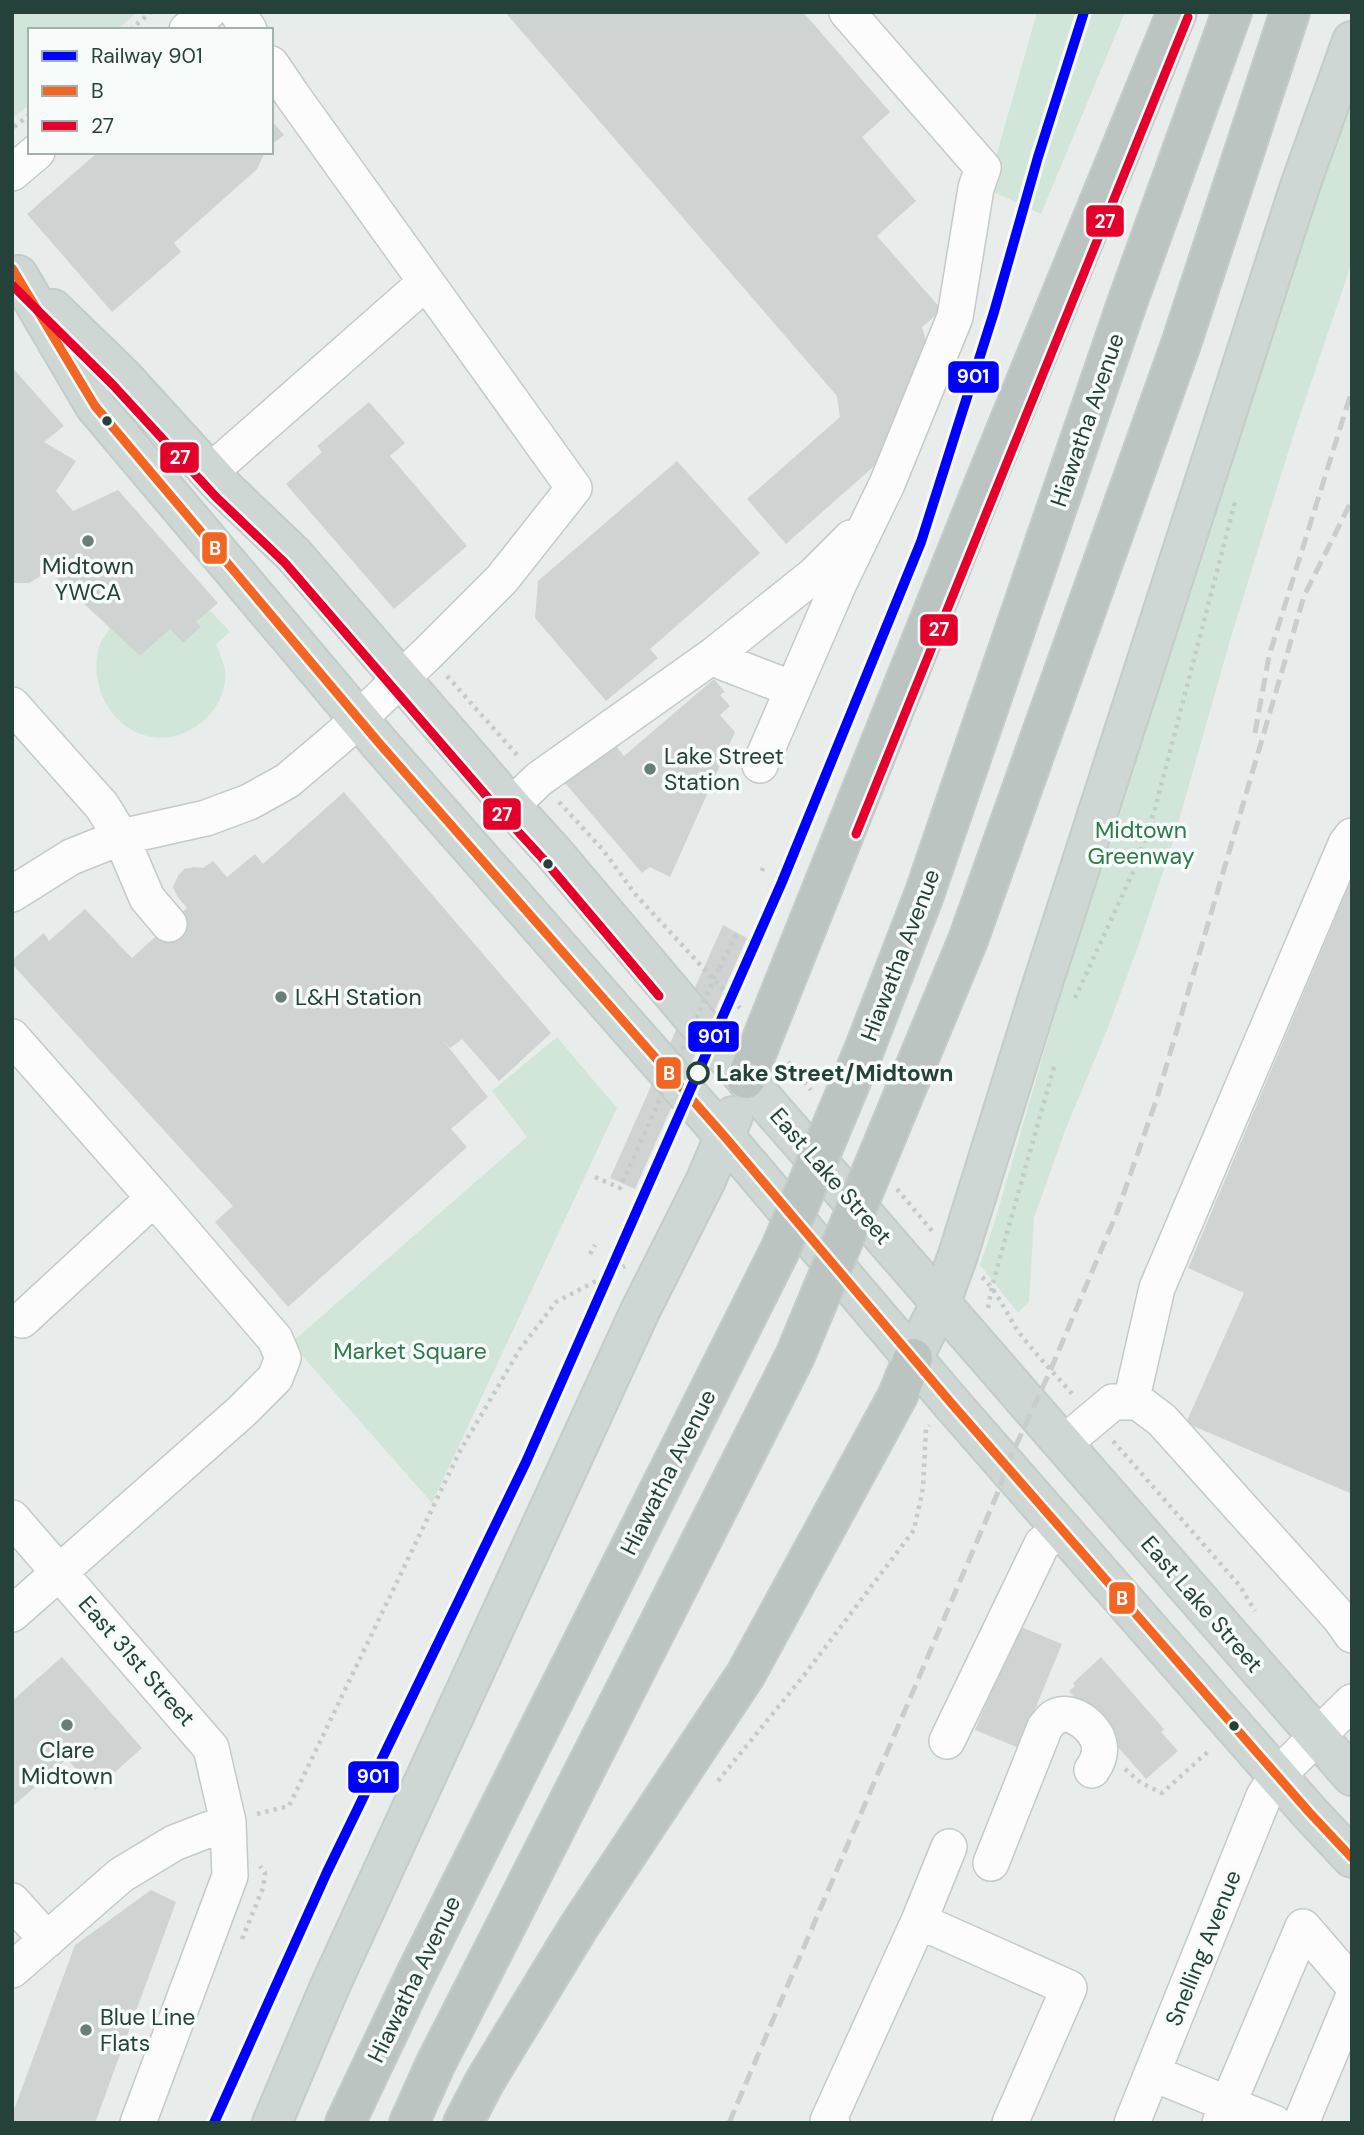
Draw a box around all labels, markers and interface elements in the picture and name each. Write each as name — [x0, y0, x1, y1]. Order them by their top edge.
legend — [28, 28, 273, 154]
text: Railway 901 — [91, 42, 202, 70]
text: B — [91, 77, 104, 105]
text: 27 — [91, 112, 114, 140]
line badge: 27 — [1085, 204, 1125, 238]
text: 27 — [1094, 209, 1116, 234]
street label: Hiawatha Avenue — [1043, 329, 1131, 511]
line badge: 901 — [947, 360, 1000, 394]
text: 901 — [957, 364, 989, 389]
unlabelled marker — [100, 414, 114, 428]
line badge: 27 — [159, 441, 200, 474]
text: 27 — [169, 445, 191, 470]
line badge: B — [201, 531, 228, 565]
marker: Midtown YWCA — [80, 533, 96, 549]
text: B — [209, 536, 221, 561]
place label: Midtown YWCA — [42, 551, 134, 607]
line badge: 27 — [919, 613, 959, 647]
text: 27 — [928, 617, 950, 642]
place label: Lake Street Station — [664, 741, 784, 797]
marker: Lake Street Station — [642, 761, 658, 777]
line badge: 27 — [482, 797, 522, 831]
text: 27 — [491, 802, 513, 827]
park label: Midtown Greenway — [1088, 815, 1195, 871]
unlabelled marker — [541, 857, 555, 871]
street label: Hiawatha Avenue — [853, 865, 947, 1045]
place label: L&H Station — [295, 982, 422, 1012]
marker: L&H Station — [273, 989, 289, 1005]
line badge: 901 — [687, 1020, 740, 1053]
text: 901 — [698, 1024, 730, 1049]
line badge: B — [655, 1056, 682, 1090]
place label: Lake Street/Midtown — [716, 1058, 953, 1088]
text: B — [663, 1061, 675, 1086]
marker: Lake Street/Midtown — [687, 1062, 709, 1084]
street label: East Lake Street — [763, 1101, 899, 1251]
park label: Market Square — [333, 1336, 487, 1366]
street label: Hiawatha Avenue — [613, 1384, 723, 1560]
street label: East Lake Street — [1134, 1529, 1270, 1679]
line badge: B — [1108, 1581, 1136, 1615]
text: B — [1116, 1586, 1128, 1611]
street label: East 31st Street — [72, 1589, 202, 1733]
marker: Clare Midtown — [59, 1717, 75, 1733]
unlabelled marker — [1227, 1719, 1241, 1733]
place label: Clare Midtown — [21, 1735, 113, 1791]
line badge: 901 — [347, 1760, 400, 1794]
text: 901 — [357, 1764, 389, 1789]
street label: Snelling Avenue — [1158, 1866, 1248, 2030]
street label: Hiawatha Avenue — [361, 1891, 467, 2067]
place label: Blue Line Flats — [100, 2002, 195, 2058]
marker: Blue Line Flats — [78, 2022, 94, 2038]

